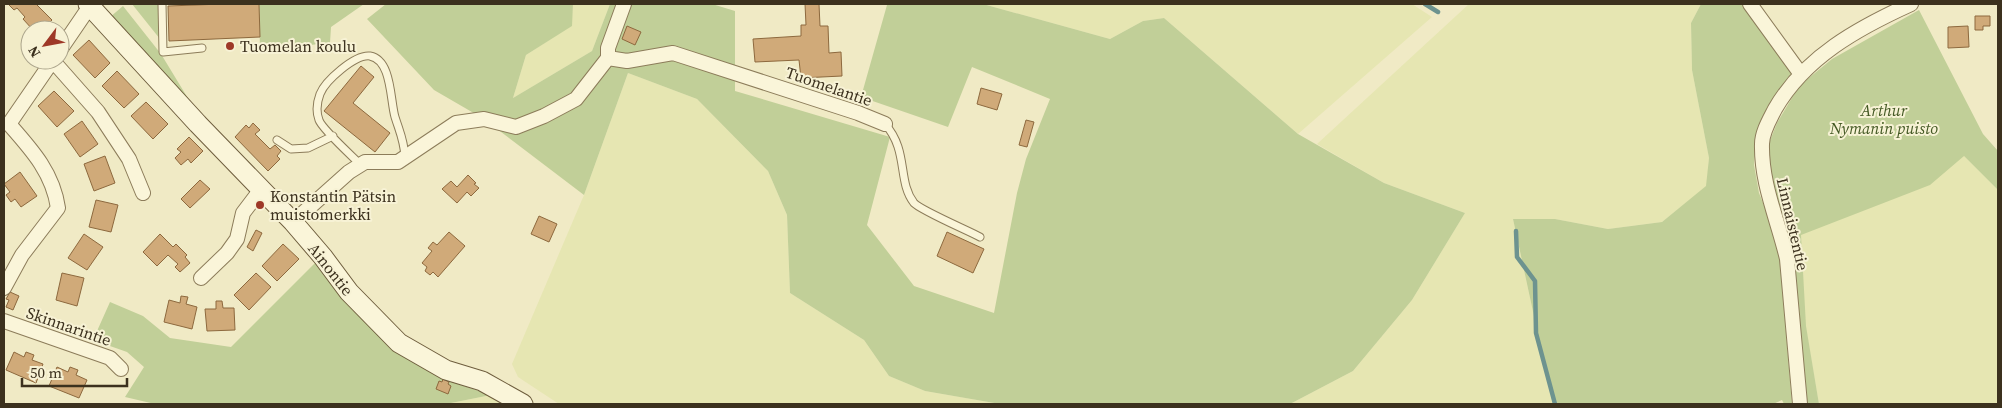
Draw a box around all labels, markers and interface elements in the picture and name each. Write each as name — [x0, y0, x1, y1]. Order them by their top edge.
north arrow — [20, 20, 70, 70]
place label: Tuomelan koulu — [240, 35, 356, 57]
marker: Tuomelan koulu — [224, 40, 236, 52]
text: N — [23, 42, 45, 62]
street label: Tuomelantie — [783, 61, 875, 111]
park label: Arthur Nymanin puisto — [1829, 99, 1938, 139]
street label: Linnaistentie — [1772, 175, 1814, 273]
place label: Konstantin Pätsin muistomerkki — [270, 185, 397, 225]
marker: Konstantin Pätsin muistomerkki — [254, 199, 266, 211]
street label: Ainontie — [303, 238, 359, 300]
street label: Skinnarintie — [24, 301, 114, 351]
scale bar — [22, 356, 128, 388]
text: 50 m — [30, 362, 62, 383]

